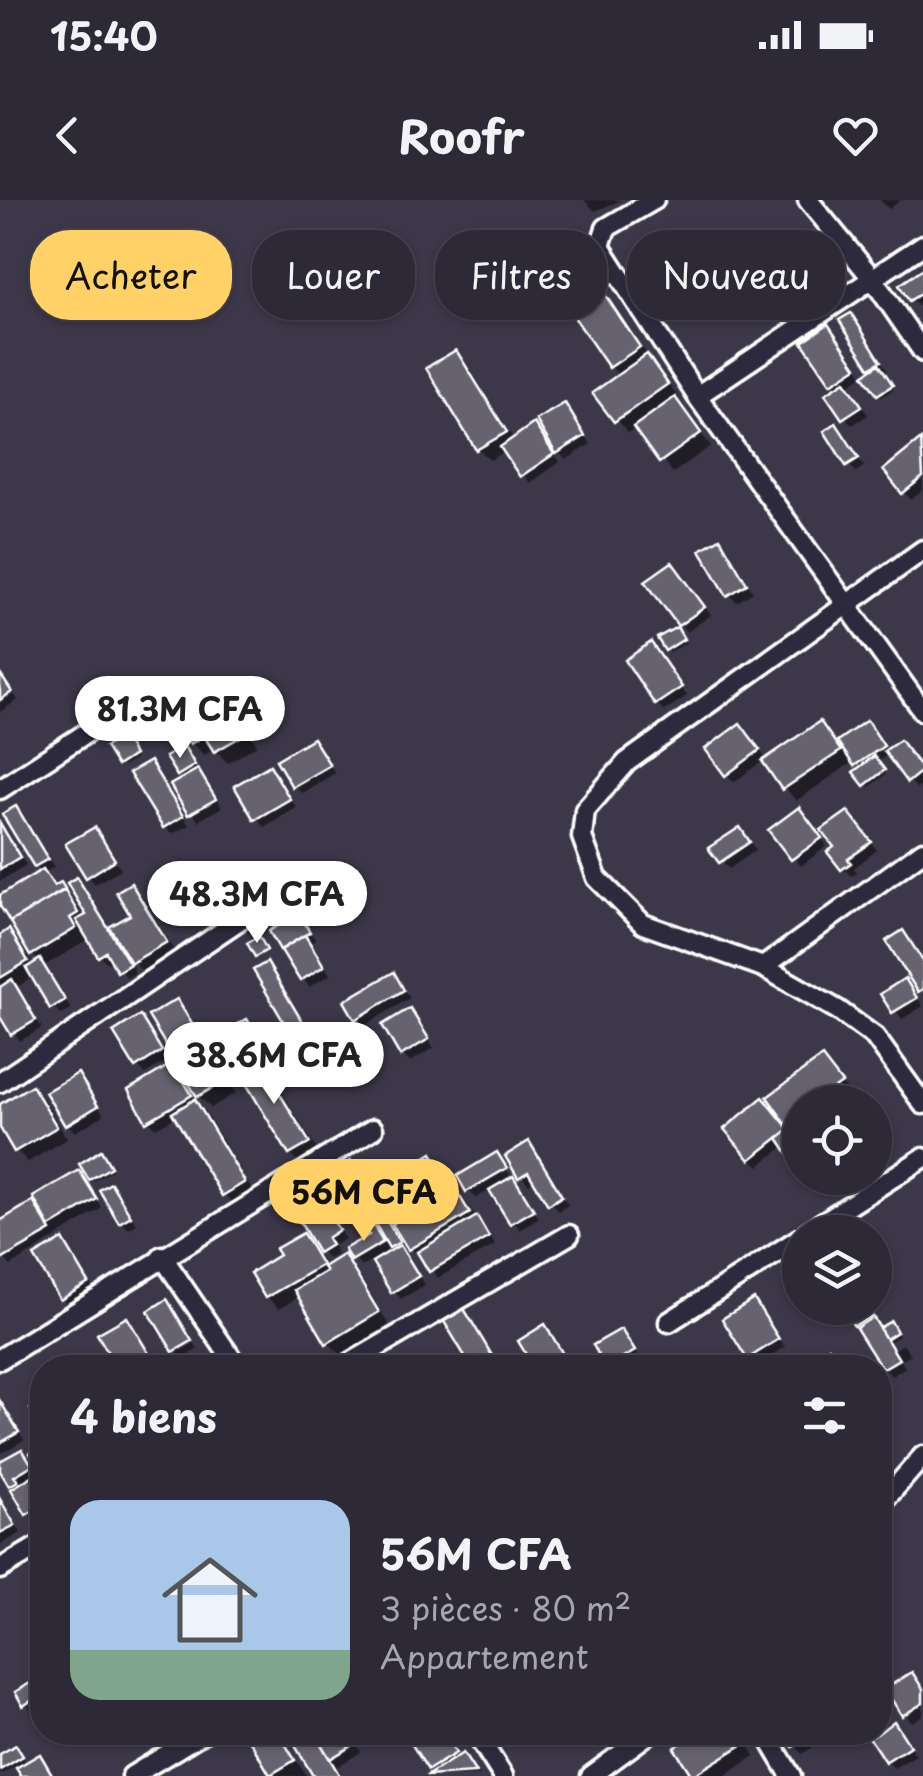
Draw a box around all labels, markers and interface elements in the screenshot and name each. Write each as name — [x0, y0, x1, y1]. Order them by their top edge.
text: 15:40 — [50, 7, 158, 64]
text: Roofr — [398, 101, 525, 169]
icon: back — [40, 108, 95, 163]
icon: heart — [828, 108, 883, 163]
chip: Acheter — [30, 230, 232, 320]
chip: Louer — [252, 230, 415, 320]
chip: Filtres — [435, 230, 607, 320]
chip: Nouveau — [627, 230, 845, 320]
pin: 81.3M CFA — [66, 676, 294, 761]
text: 81.3M CFA — [97, 684, 263, 732]
pin: 48.3M CFA — [143, 861, 371, 946]
text: 48.3M CFA — [169, 869, 345, 917]
pin: 38.6M CFA — [160, 1022, 388, 1107]
text: 38.6M CFA — [186, 1030, 362, 1078]
map controls — [782, 1085, 892, 1325]
button: locate — [782, 1085, 892, 1195]
pin: 56M CFA — [272, 1159, 456, 1244]
text: 56M CFA — [291, 1167, 437, 1215]
button: layers — [782, 1215, 892, 1325]
text: 4 biens — [70, 1384, 217, 1447]
icon: filters — [797, 1388, 852, 1443]
text: 56M CFA — [380, 1521, 572, 1584]
icon: home — [150, 1540, 270, 1660]
text: 3 pièces · 80 m² — [380, 1584, 631, 1632]
text: Appartement — [380, 1632, 589, 1680]

